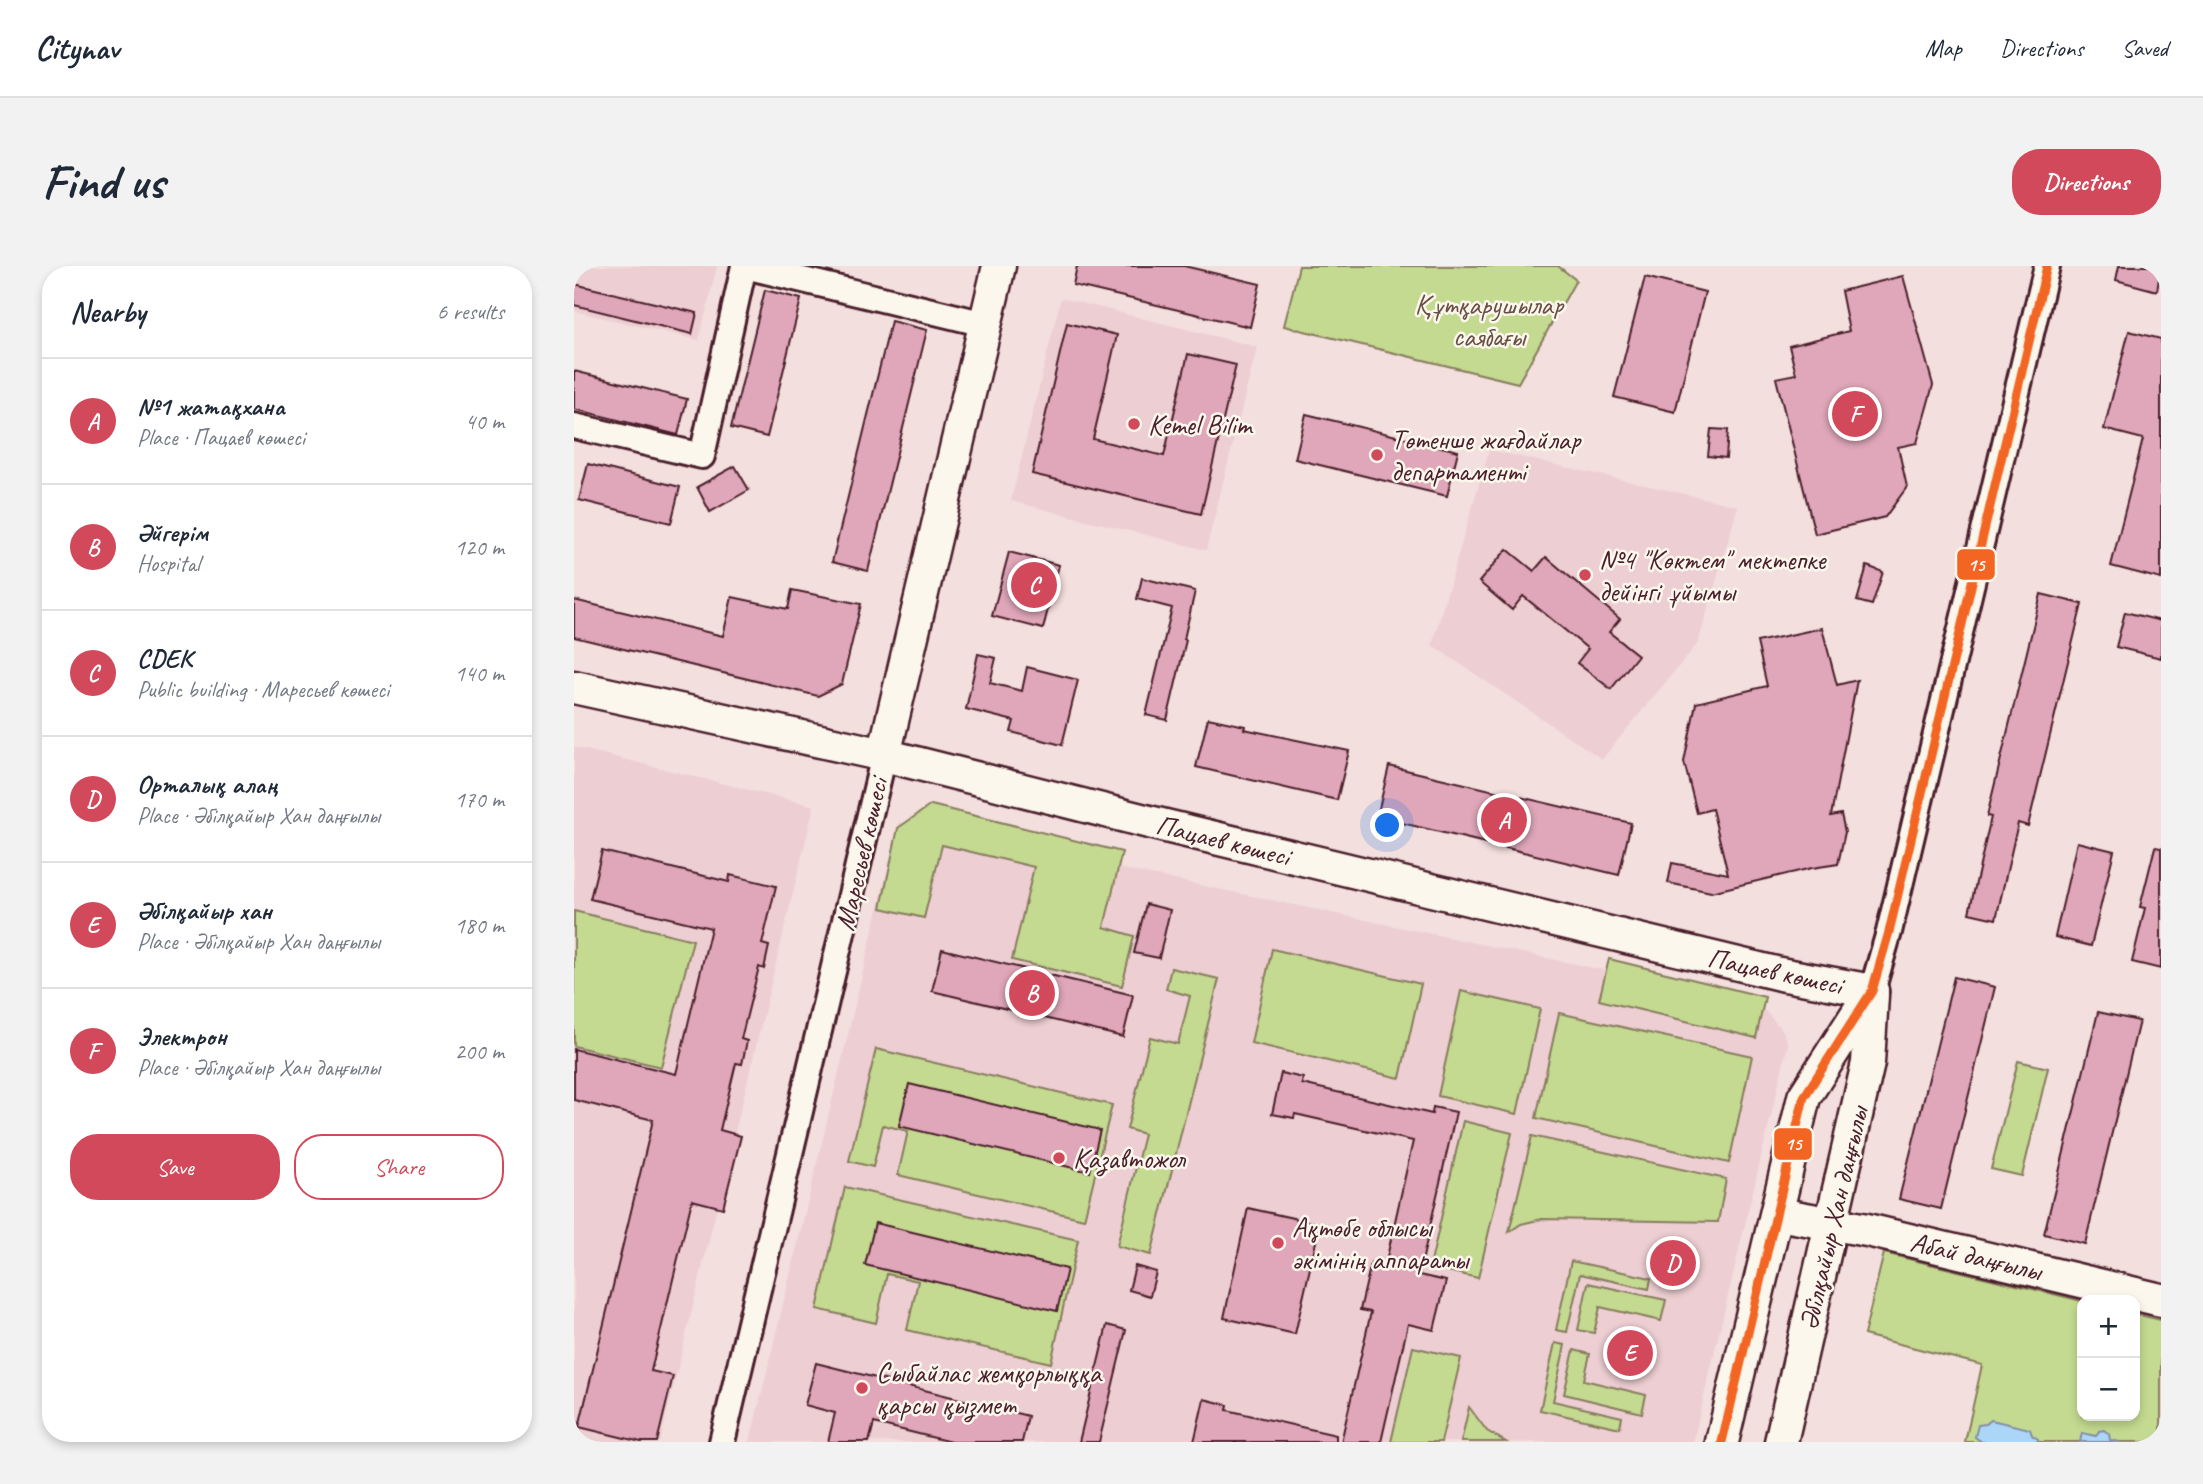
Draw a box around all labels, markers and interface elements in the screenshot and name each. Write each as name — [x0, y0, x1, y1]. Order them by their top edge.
text: Citynav — [35, 27, 119, 69]
text: Map — [1925, 33, 1962, 63]
text: Directions — [2000, 33, 2083, 63]
text: Saved — [2121, 33, 2168, 63]
button: Directions — [2012, 149, 2161, 215]
text: Find us — [42, 151, 164, 213]
park label: Құтқарушылар саябағы — [1415, 287, 1565, 354]
text: Nearby — [70, 293, 146, 331]
text: 6 results — [437, 297, 504, 326]
pin: F — [1832, 388, 1878, 440]
text: №1 жатақхана — [137, 390, 285, 423]
text: A — [87, 407, 99, 436]
text: 40 m — [465, 407, 504, 436]
place label: Kemel Bilim — [1148, 407, 1254, 442]
marker: Kemel Bilim — [1126, 416, 1142, 432]
place label: Төтенше жағдайлар департаменті — [1391, 422, 1582, 489]
text: Place · Пацаев көшесі — [137, 423, 305, 452]
marker: Төтенше жағдайлар департаменті — [1369, 447, 1385, 463]
text: Әйгерім — [137, 516, 208, 549]
text: B — [87, 533, 99, 562]
text: 120 m — [455, 533, 504, 562]
place label: №4 "Көктем" мектепке дейінгі ұйымы — [1599, 542, 1827, 609]
line badge: 15 — [1956, 548, 1996, 581]
text: Hospital — [137, 549, 200, 578]
text: 15 — [1968, 553, 1986, 577]
pin: C — [1011, 559, 1057, 611]
marker: №4 "Көктем" мектепке дейінгі ұйымы — [1577, 567, 1593, 583]
text: CDEK — [137, 642, 192, 675]
text: C — [88, 659, 98, 688]
text: 140 m — [455, 659, 504, 688]
text: Public building · Маресьев көшесі — [137, 675, 389, 704]
text: Орталық алаң — [137, 768, 277, 801]
street label: Маресьев көшесі — [826, 771, 896, 934]
text: D — [86, 785, 100, 814]
text: 170 m — [455, 785, 504, 814]
pin: A — [1481, 794, 1527, 846]
text: Place · Әбілқайыр Хан даңғылы — [137, 801, 380, 830]
street label: Пацаев көшесі — [1152, 806, 1297, 874]
your location — [1370, 808, 1404, 842]
text: Әбілқайыр хан — [137, 894, 272, 927]
text: E — [87, 911, 99, 940]
text: 180 m — [455, 911, 504, 940]
text: Place · Әбілқайыр Хан даңғылы — [137, 927, 380, 956]
street label: Пацаев көшесі — [1705, 940, 1849, 1003]
pin: B — [1009, 967, 1055, 1019]
text: Электрон — [137, 1020, 227, 1053]
text: F — [88, 1037, 98, 1066]
text: 200 m — [455, 1037, 504, 1066]
text: Place · Әбілқайыр Хан даңғылы — [137, 1053, 380, 1082]
street label: Әбілқайыр Хан даңғылы — [1790, 1101, 1876, 1333]
line badge: 15 — [1773, 1127, 1813, 1161]
text: 15 — [1785, 1132, 1803, 1156]
button: Save — [70, 1134, 280, 1200]
button: Share — [294, 1134, 504, 1200]
place label: Қазавтожол — [1073, 1141, 1186, 1177]
marker: Қазавтожол — [1051, 1150, 1067, 1166]
place label: Ақтөбе облысы әкімінің аппараты — [1292, 1210, 1471, 1277]
street label: Абай даңғылы — [1907, 1224, 2047, 1289]
marker: Ақтөбе облысы әкімінің аппараты — [1270, 1235, 1286, 1251]
pin: D — [1650, 1237, 1696, 1289]
map controls — [2077, 1295, 2140, 1421]
button: + — [2077, 1295, 2140, 1358]
pin: E — [1607, 1327, 1653, 1379]
place label: Сыбайлас жемқорлыққа қарсы қызмет — [876, 1355, 1103, 1423]
button: − — [2077, 1358, 2140, 1421]
marker: Сыбайлас жемқорлыққа қарсы қызмет — [854, 1380, 870, 1396]

